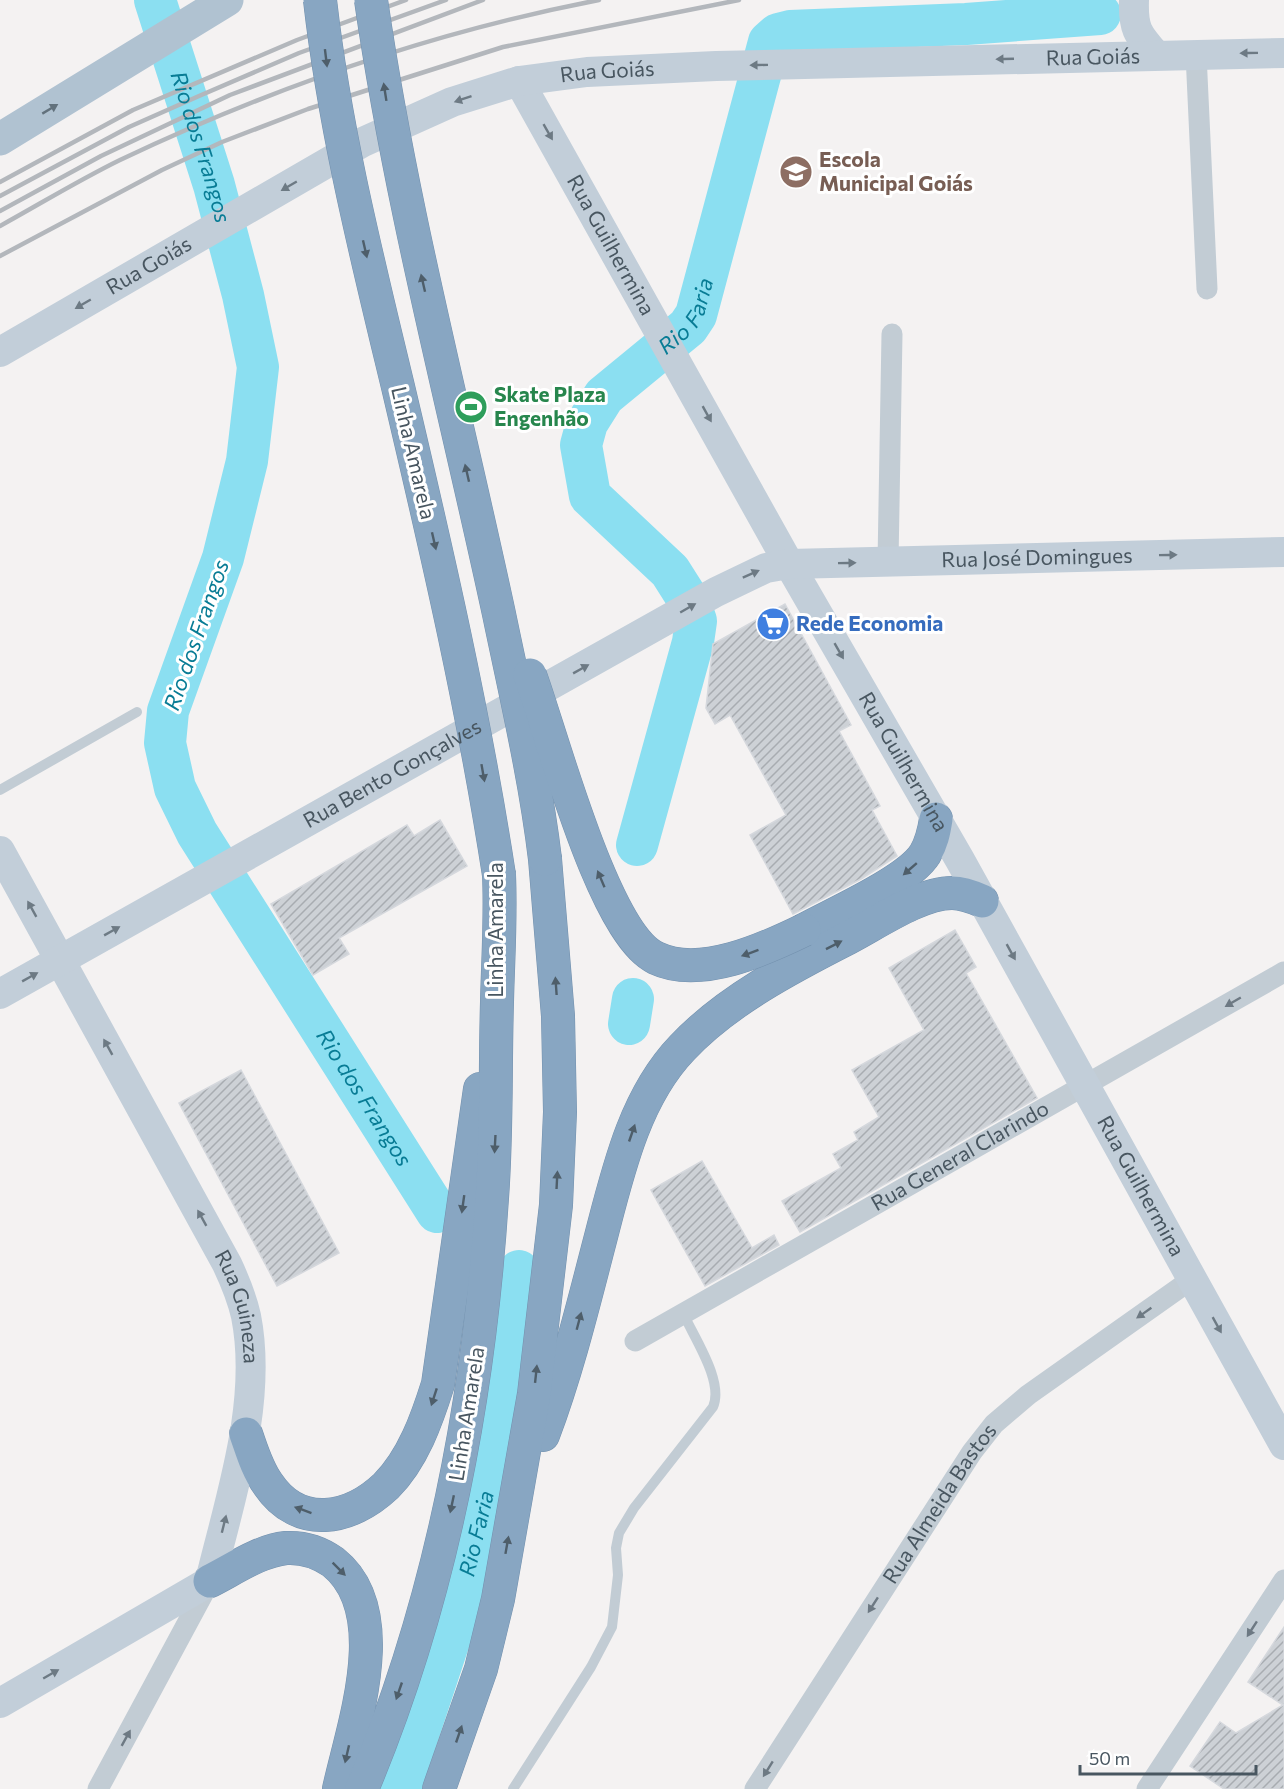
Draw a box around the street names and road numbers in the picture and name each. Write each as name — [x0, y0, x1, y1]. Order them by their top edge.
street label: Rua Goiás — [1045, 42, 1141, 69]
street label: Rua Goiás — [558, 55, 655, 86]
street label: Rua Guilhermina — [563, 170, 661, 319]
street label: Rua Goiás — [101, 230, 195, 299]
street label: Linha Amarela — [387, 384, 442, 522]
street label: Rua José Domingues — [941, 542, 1133, 571]
street label: Rua Guilhermina — [855, 687, 955, 835]
street label: Rua Bento Gonçalves — [298, 712, 485, 832]
street label: Linha Amarela — [482, 862, 507, 998]
street label: Rua General Clarindo — [866, 1095, 1053, 1215]
street label: Rua Guilhermina — [1093, 1111, 1191, 1260]
street label: Rua Guineza — [211, 1245, 265, 1364]
street label: Linha Amarela — [443, 1345, 488, 1483]
street label: Rua Almeida Bastos — [877, 1418, 1001, 1588]

